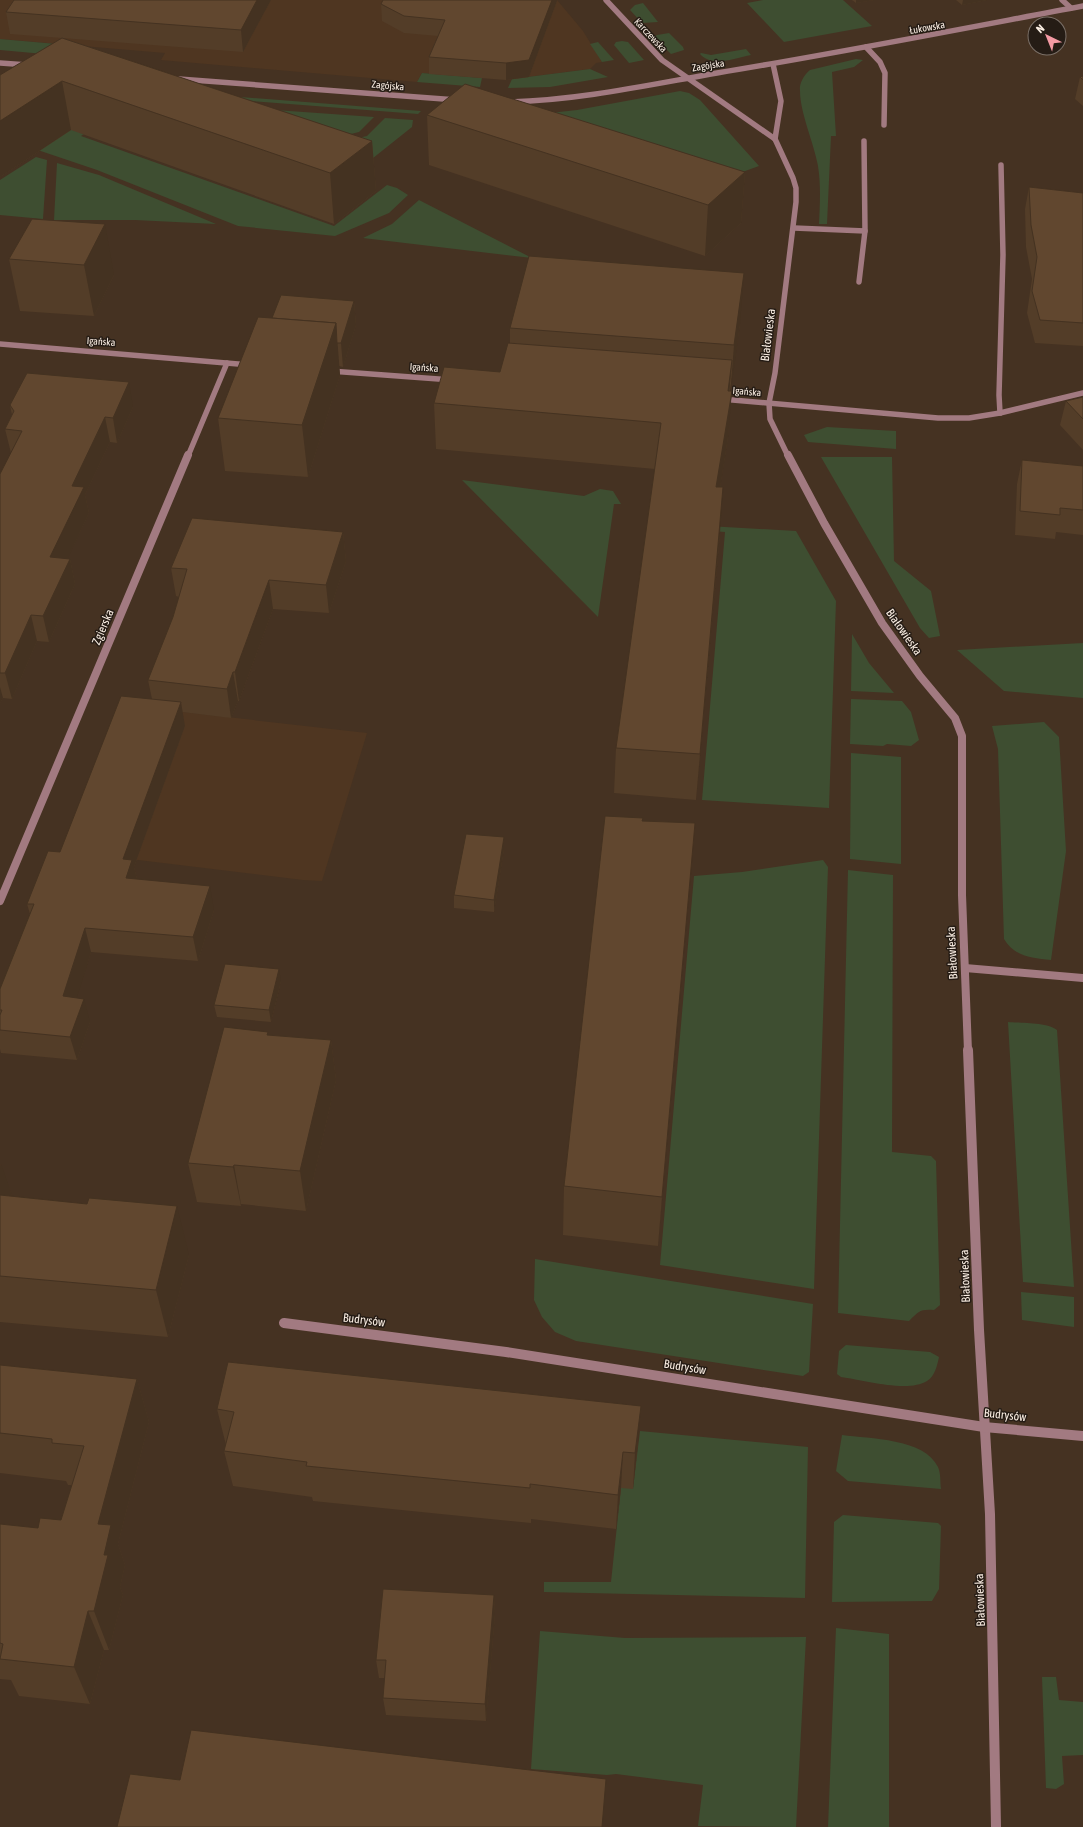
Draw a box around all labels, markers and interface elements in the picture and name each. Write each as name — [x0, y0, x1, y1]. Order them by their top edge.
street label: Karczewska — [632, 16, 669, 55]
north arrow — [1027, 16, 1067, 56]
street label: Łukowska — [908, 19, 946, 36]
text: N — [1034, 22, 1047, 35]
street label: Zagójska — [691, 57, 725, 73]
street label: Zagójska — [371, 79, 405, 92]
street label: Białowieska — [758, 308, 778, 362]
street label: Igańska — [86, 335, 116, 348]
street label: Igańska — [409, 361, 439, 374]
street label: Igańska — [732, 385, 762, 398]
street label: Białowieska — [883, 606, 925, 658]
street label: Zgierska — [89, 607, 117, 647]
street label: Białowieska — [944, 926, 960, 980]
street label: Białowieska — [957, 1249, 973, 1303]
street label: Budrysów — [342, 1310, 386, 1330]
street label: Budrysów — [663, 1357, 707, 1377]
street label: Budrysów — [983, 1406, 1027, 1424]
street label: Białowieska — [972, 1573, 988, 1627]

